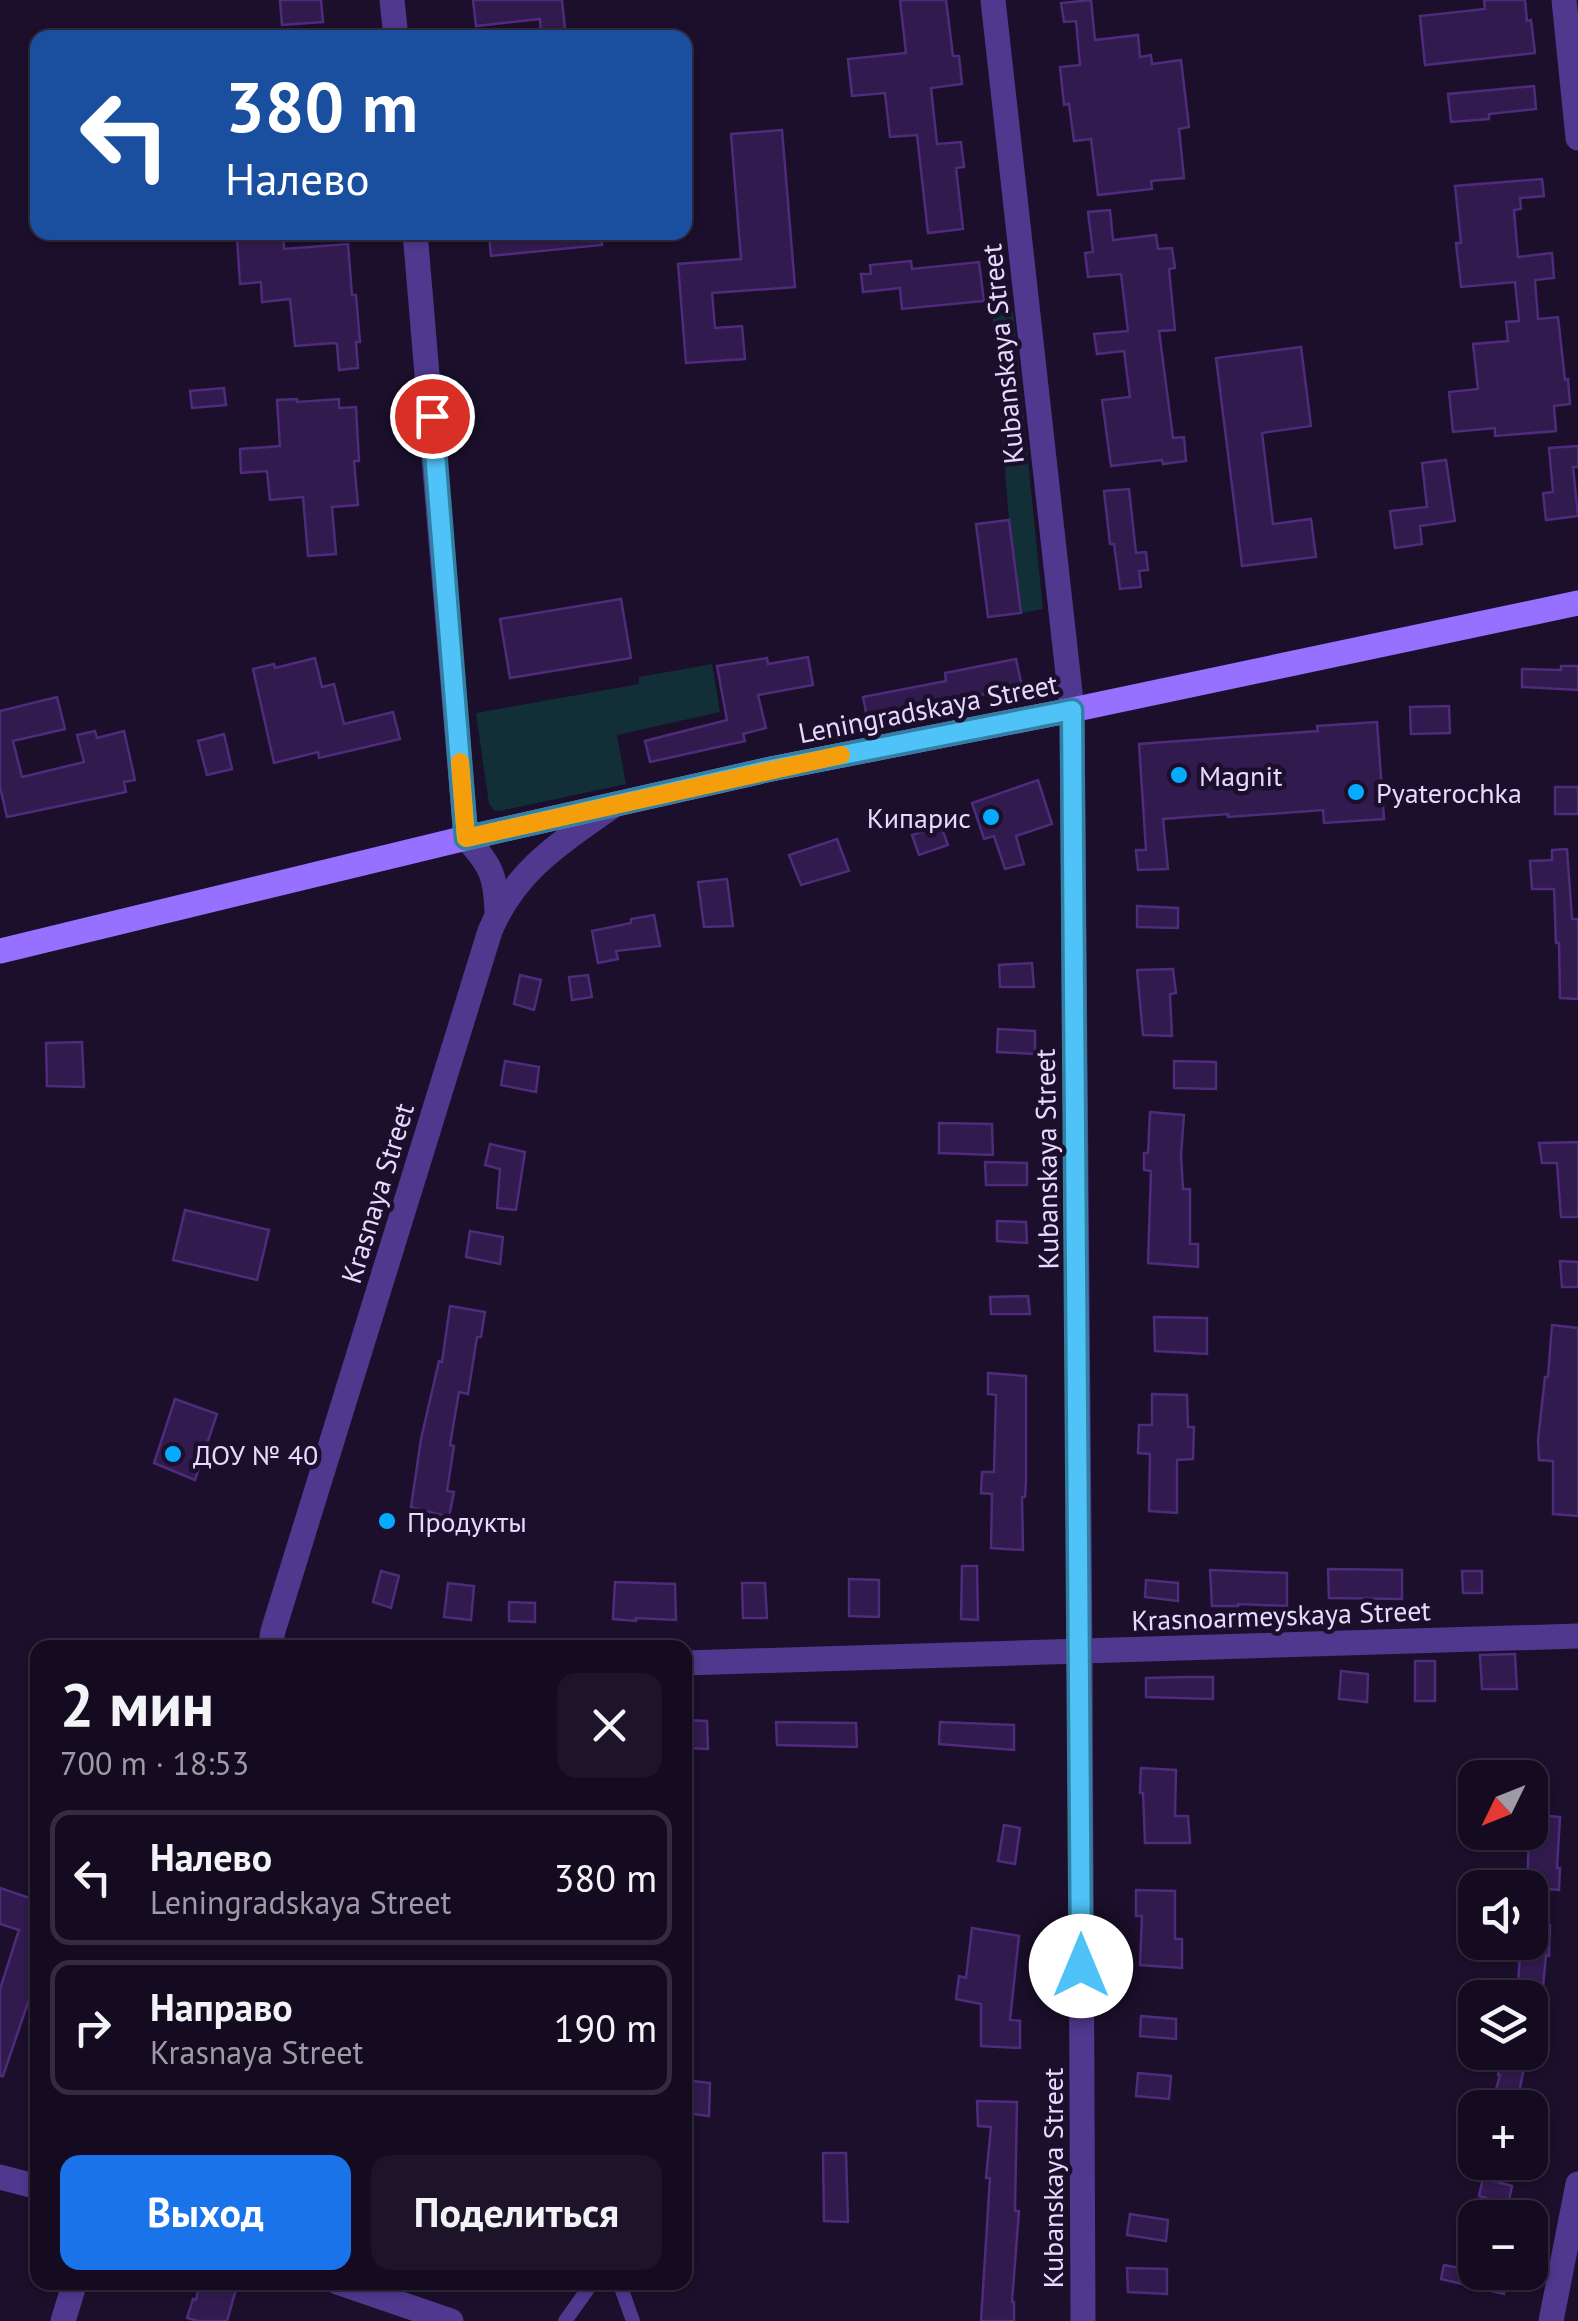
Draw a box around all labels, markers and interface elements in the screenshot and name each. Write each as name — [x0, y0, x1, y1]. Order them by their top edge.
text: 380 m — [225, 61, 418, 151]
icon: left — [60, 70, 190, 200]
text: Налево — [225, 149, 370, 207]
street label: Kubanskaya Street — [972, 242, 1032, 466]
pin — [390, 374, 475, 459]
icon: arrive — [405, 389, 460, 444]
street label: Leningradskaya Street — [795, 665, 1061, 751]
place label: Magnit — [1199, 757, 1283, 794]
marker: Magnit — [1168, 764, 1190, 786]
place label: Pyaterochka — [1376, 774, 1522, 811]
marker: Pyaterochka — [1345, 781, 1367, 803]
place label: Кипарис — [867, 799, 971, 836]
marker: Кипарис — [980, 806, 1002, 828]
street label: Kubanskaya Street — [1026, 1048, 1066, 1270]
street label: Krasnaya Street — [332, 1098, 422, 1288]
place label: ДОУ № 40 — [193, 1436, 318, 1473]
marker: ДОУ № 40 — [162, 1443, 184, 1465]
place label: Продукты — [407, 1503, 527, 1540]
marker: Продукты — [376, 1510, 398, 1532]
street label: Krasnoarmeyskaya Street — [1131, 1591, 1432, 1639]
text: 2 мин — [60, 1665, 214, 1743]
button: close — [557, 1673, 662, 1778]
text: 700 m · 18:53 — [60, 1742, 249, 1784]
north arrow — [1458, 1760, 1548, 1850]
map controls — [1458, 1760, 1548, 2290]
text: Налево — [150, 1832, 272, 1881]
icon: left — [65, 1850, 120, 1905]
text: 380 m — [554, 1853, 657, 1902]
button: sound — [1458, 1870, 1548, 1960]
text: Leningradskaya Street — [150, 1881, 451, 1923]
position arrow — [1029, 1914, 1133, 2018]
button: layers — [1458, 1980, 1548, 2070]
text: Направо — [150, 1982, 293, 2031]
icon: right — [65, 2000, 120, 2055]
text: 190 m — [554, 2003, 657, 2052]
text: Krasnaya Street — [150, 2031, 363, 2073]
street label: Kubanskaya Street — [1034, 2067, 1071, 2288]
button: + — [1458, 2090, 1548, 2180]
button: Выход — [60, 2155, 351, 2270]
button: Поделиться — [371, 2155, 662, 2270]
button: − — [1458, 2200, 1548, 2290]

